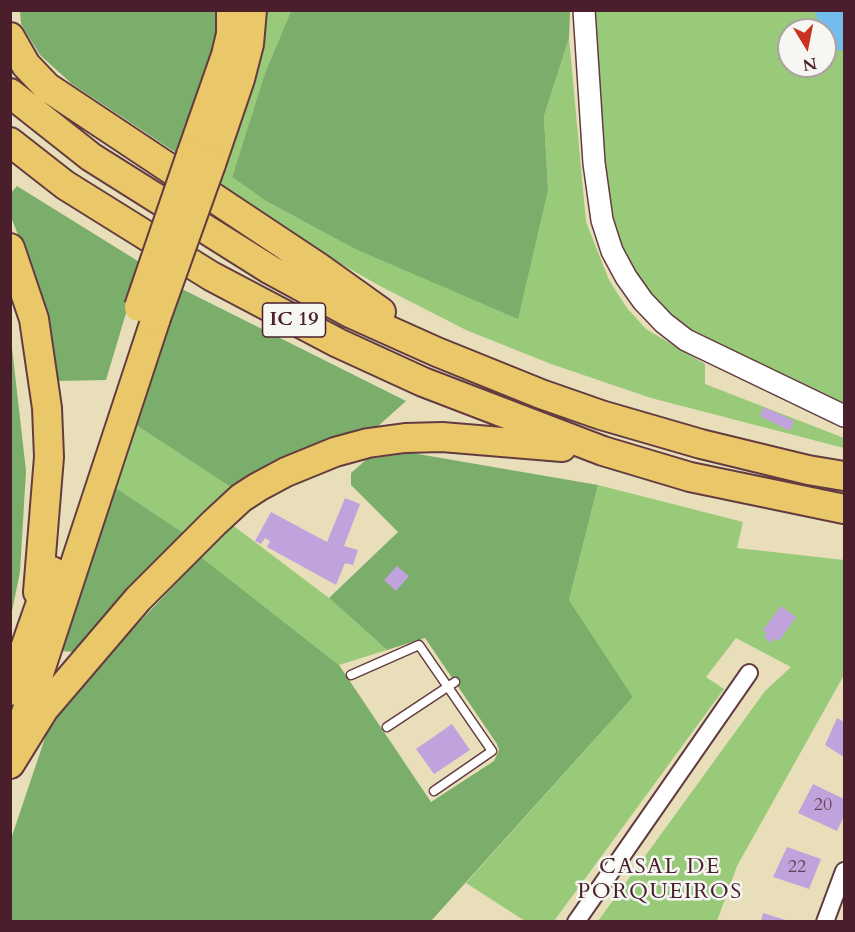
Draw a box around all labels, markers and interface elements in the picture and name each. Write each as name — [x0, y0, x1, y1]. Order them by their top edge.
north arrow — [777, 18, 837, 78]
text: N — [801, 52, 819, 76]
road number: IC 19 — [262, 303, 326, 337]
house number: 20 — [814, 795, 832, 817]
district label: CASAL DE PORQUEIROS — [577, 855, 743, 906]
house number: 22 — [788, 857, 806, 879]

